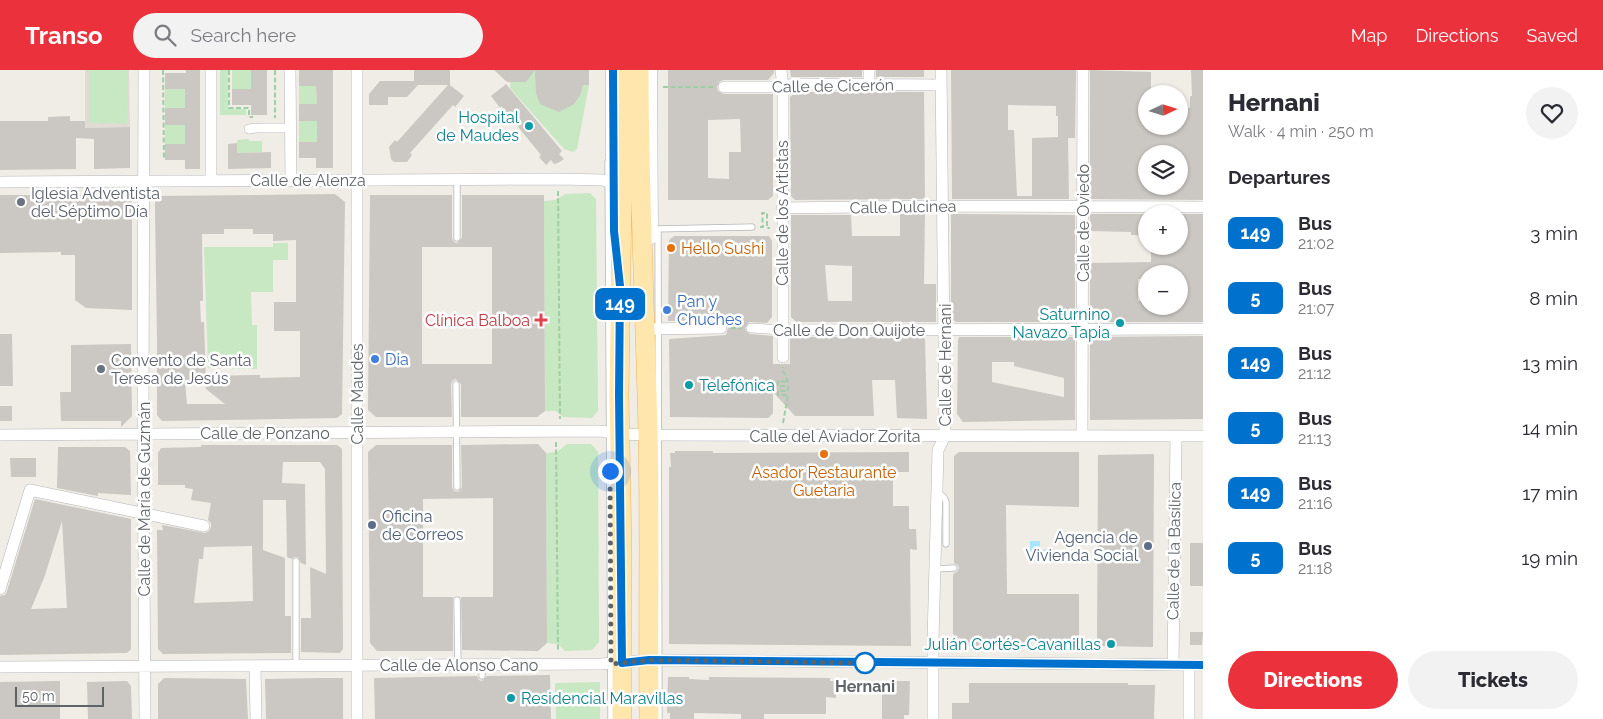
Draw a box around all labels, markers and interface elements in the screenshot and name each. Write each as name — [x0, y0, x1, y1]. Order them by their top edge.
search box — [133, 13, 483, 58]
text: Transo — [25, 21, 103, 50]
icon: search — [151, 21, 179, 49]
text: Search here — [191, 24, 296, 46]
text: Map — [1351, 25, 1387, 46]
text: Directions — [1415, 25, 1499, 46]
text: Saved — [1527, 25, 1578, 46]
street label: Calle de Cicerón — [772, 75, 894, 97]
north arrow — [1138, 85, 1188, 135]
map controls — [1138, 85, 1188, 315]
button: heart — [1526, 87, 1578, 139]
text: Hernani — [1228, 88, 1320, 117]
place label: Hospital de Maudes — [436, 108, 520, 145]
marker: Hospital de Maudes — [523, 120, 535, 132]
text: Walk · 4 min · 250 m — [1228, 122, 1374, 141]
street label: Calle de los Artistas — [773, 140, 792, 286]
button: layers — [1138, 145, 1188, 195]
street label: Calle de Oviedo — [1074, 164, 1093, 282]
text: Departures — [1228, 166, 1330, 188]
street label: Calle de Alenza — [250, 171, 366, 190]
place label: Iglesia Adventista del Séptimo Día — [31, 184, 160, 221]
marker: Iglesia Adventista del Séptimo Día — [15, 196, 27, 208]
street label: Calle Dulcinea — [849, 197, 957, 217]
button: + — [1138, 205, 1188, 255]
text: Bus — [1298, 212, 1332, 234]
text: 149 — [1241, 222, 1270, 243]
text: 3 min — [1530, 222, 1578, 244]
text: 21:02 — [1298, 234, 1334, 253]
place label: Hello Sushi — [681, 239, 764, 258]
marker: Hello Sushi — [665, 242, 677, 254]
button: − — [1138, 265, 1188, 315]
text: Bus — [1298, 277, 1332, 299]
text: 5 — [1251, 287, 1260, 308]
text: 8 min — [1529, 287, 1578, 309]
line badge: 149 — [591, 288, 649, 320]
place label: Pan y Chuches — [677, 292, 742, 329]
text: 149 — [605, 293, 635, 314]
text: 21:07 — [1298, 299, 1334, 318]
marker: Pan y Chuches — [661, 304, 673, 316]
street label: Calle de Hernani — [936, 304, 955, 426]
place label: Saturnino Navazo Tapia — [1013, 305, 1110, 342]
place label: Clínica Balboa — [425, 311, 530, 330]
marker: Clínica Balboa — [534, 313, 548, 327]
marker: Saturnino Navazo Tapia — [1114, 317, 1126, 329]
street label: Calle de Don Quijote — [773, 321, 925, 340]
text: Bus — [1298, 342, 1332, 364]
street label: Calle Maudes — [348, 343, 367, 445]
place label: Dia — [385, 350, 409, 369]
place label: Convento de Santa Teresa de Jesús — [111, 351, 252, 388]
text: 149 — [1241, 352, 1270, 373]
text: 13 min — [1522, 352, 1578, 374]
marker: Dia — [369, 353, 381, 365]
marker: Convento de Santa Teresa de Jesús — [95, 363, 107, 375]
text: 21:12 — [1298, 364, 1331, 383]
place label: Telefónica — [699, 376, 775, 395]
marker: Telefónica — [683, 379, 695, 391]
street label: Calle de María de Guzmán — [135, 402, 154, 596]
text: Bus — [1298, 407, 1332, 429]
text: 5 — [1251, 417, 1260, 438]
text: 14 min — [1522, 417, 1578, 439]
street label: Calle de Ponzano — [200, 424, 330, 443]
street label: Calle del Aviador Zorita — [749, 427, 921, 446]
text: 21:13 — [1298, 429, 1332, 448]
marker: Asador Restaurante Guetaria — [818, 448, 830, 460]
your location — [598, 459, 623, 484]
place label: Asador Restaurante Guetaria — [752, 463, 897, 500]
text: Bus — [1298, 472, 1332, 494]
street label: Calle de la Basílica — [1163, 482, 1185, 620]
text: 149 — [1241, 482, 1270, 503]
text: 17 min — [1522, 482, 1578, 504]
text: 21:16 — [1298, 494, 1333, 513]
place label: Oficina de Correos — [382, 507, 464, 544]
marker: Oficina de Correos — [366, 519, 378, 531]
place label: Agencia de Vivienda Social — [1026, 528, 1139, 565]
text: Bus — [1298, 537, 1332, 559]
marker: Agencia de Vivienda Social — [1142, 540, 1154, 552]
text: 5 — [1251, 547, 1260, 568]
text: 19 min — [1521, 547, 1578, 569]
text: 21:18 — [1298, 559, 1333, 578]
place label: Julián Cortés-Cavanillas — [924, 635, 1101, 654]
marker: Julián Cortés-Cavanillas — [1105, 638, 1117, 650]
button: Directions — [1228, 651, 1398, 709]
button: Tickets — [1408, 651, 1578, 709]
marker: Hernani — [854, 652, 876, 674]
street label: Calle de Alonso Cano — [380, 656, 538, 675]
place label: Hernani — [835, 677, 895, 696]
scale bar — [15, 684, 104, 707]
text: 50 m — [22, 688, 55, 704]
place label: Residencial Maravillas — [521, 689, 684, 708]
marker: Residencial Maravillas — [505, 692, 517, 704]

